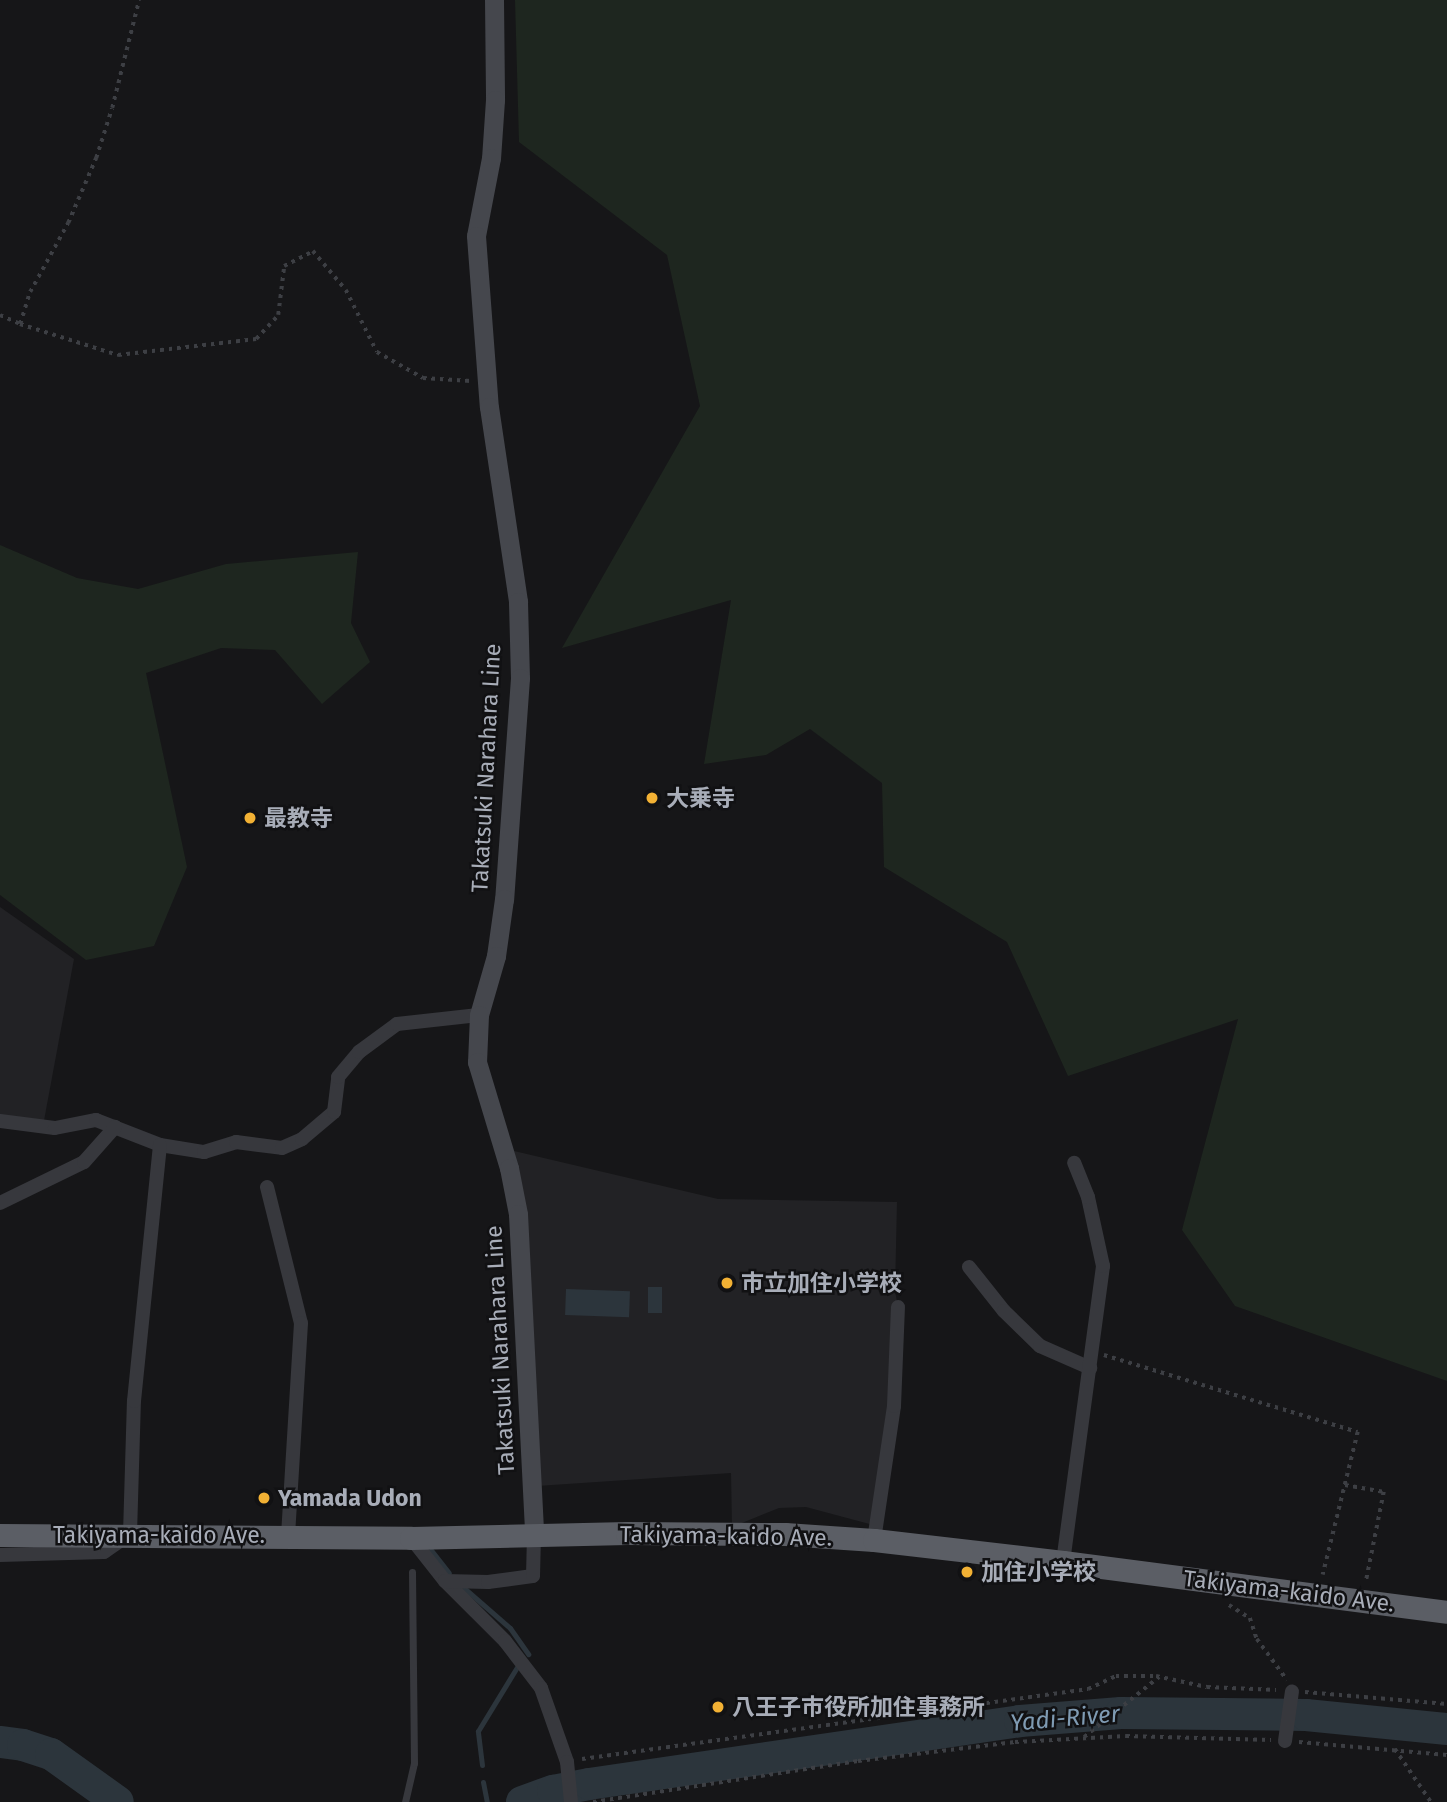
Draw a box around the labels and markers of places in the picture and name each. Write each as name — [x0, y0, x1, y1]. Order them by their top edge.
place label: 大乗寺 — [666, 784, 735, 812]
marker: 大乗寺 — [644, 790, 660, 806]
place label: 最教寺 — [264, 804, 333, 832]
marker: 最教寺 — [242, 810, 258, 826]
place label: 市立加住小学校 — [741, 1269, 902, 1297]
marker: 市立加住小学校 — [719, 1275, 735, 1291]
place label: Yamada Udon — [278, 1484, 422, 1512]
marker: Yamada Udon — [256, 1490, 272, 1506]
place label: 加住小学校 — [981, 1558, 1096, 1586]
marker: 加住小学校 — [959, 1564, 975, 1580]
place label: 八王子市役所加住事務所 — [732, 1693, 985, 1721]
marker: 八王子市役所加住事務所 — [710, 1699, 726, 1715]

